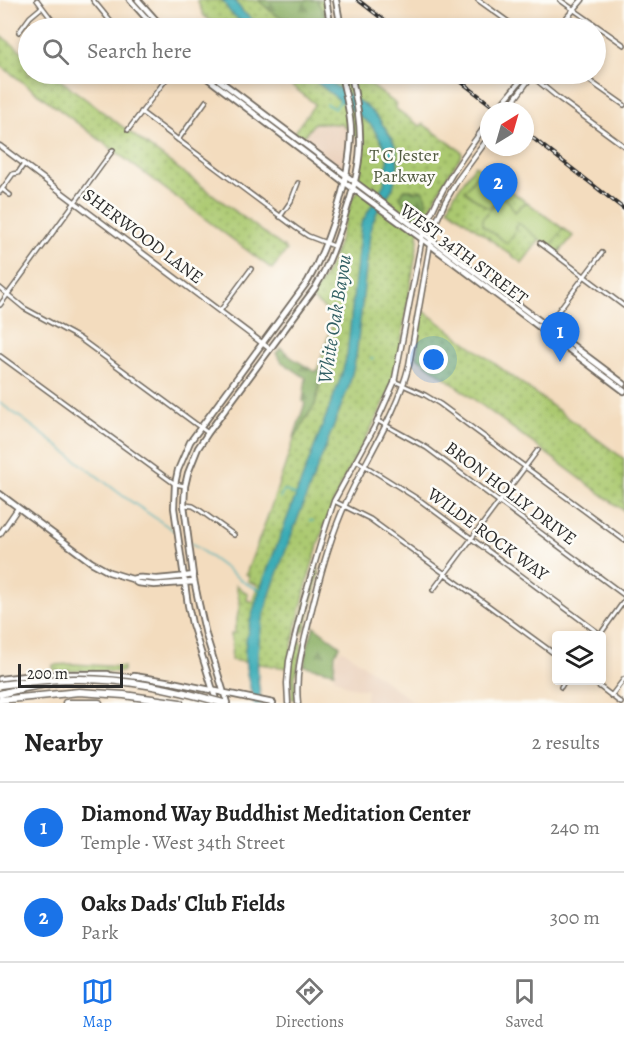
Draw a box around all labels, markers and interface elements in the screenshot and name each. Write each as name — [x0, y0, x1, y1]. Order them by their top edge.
search box — [18, 18, 606, 84]
icon: search — [39, 35, 72, 68]
text: Search here — [87, 36, 192, 66]
north arrow — [480, 102, 534, 156]
park label: T C Jester Parkway — [369, 143, 439, 188]
pin: 2 — [478, 164, 518, 213]
street label: SHERWOOD LANE — [78, 183, 208, 289]
street label: WEST 34TH STREET — [394, 197, 533, 310]
water label: White Oak Bayou — [311, 252, 358, 386]
pin: 1 — [540, 312, 580, 362]
your location — [419, 345, 448, 374]
street label: BRON HOLLY DRIVE — [440, 436, 582, 550]
street label: WILDE ROCK WAY — [422, 481, 554, 587]
map controls — [552, 631, 606, 685]
button: layers — [552, 631, 606, 685]
scale bar — [18, 661, 123, 688]
text: 200 m — [27, 663, 68, 685]
text: Nearby — [24, 725, 103, 760]
text: 2 results — [532, 729, 600, 756]
text: Diamond Way Buddhist Meditation Center — [81, 799, 471, 829]
text: 1 — [40, 814, 47, 841]
text: 240 m — [550, 814, 600, 841]
text: Temple · West 34th Street — [81, 829, 285, 856]
text: Oaks Dads' Club Fields — [81, 889, 285, 919]
text: 2 — [39, 904, 48, 931]
text: 300 m — [550, 904, 600, 931]
text: Park — [81, 919, 119, 946]
tab: Map — [81, 975, 114, 1033]
tab: Directions — [275, 975, 344, 1033]
tab: Saved — [505, 975, 543, 1033]

